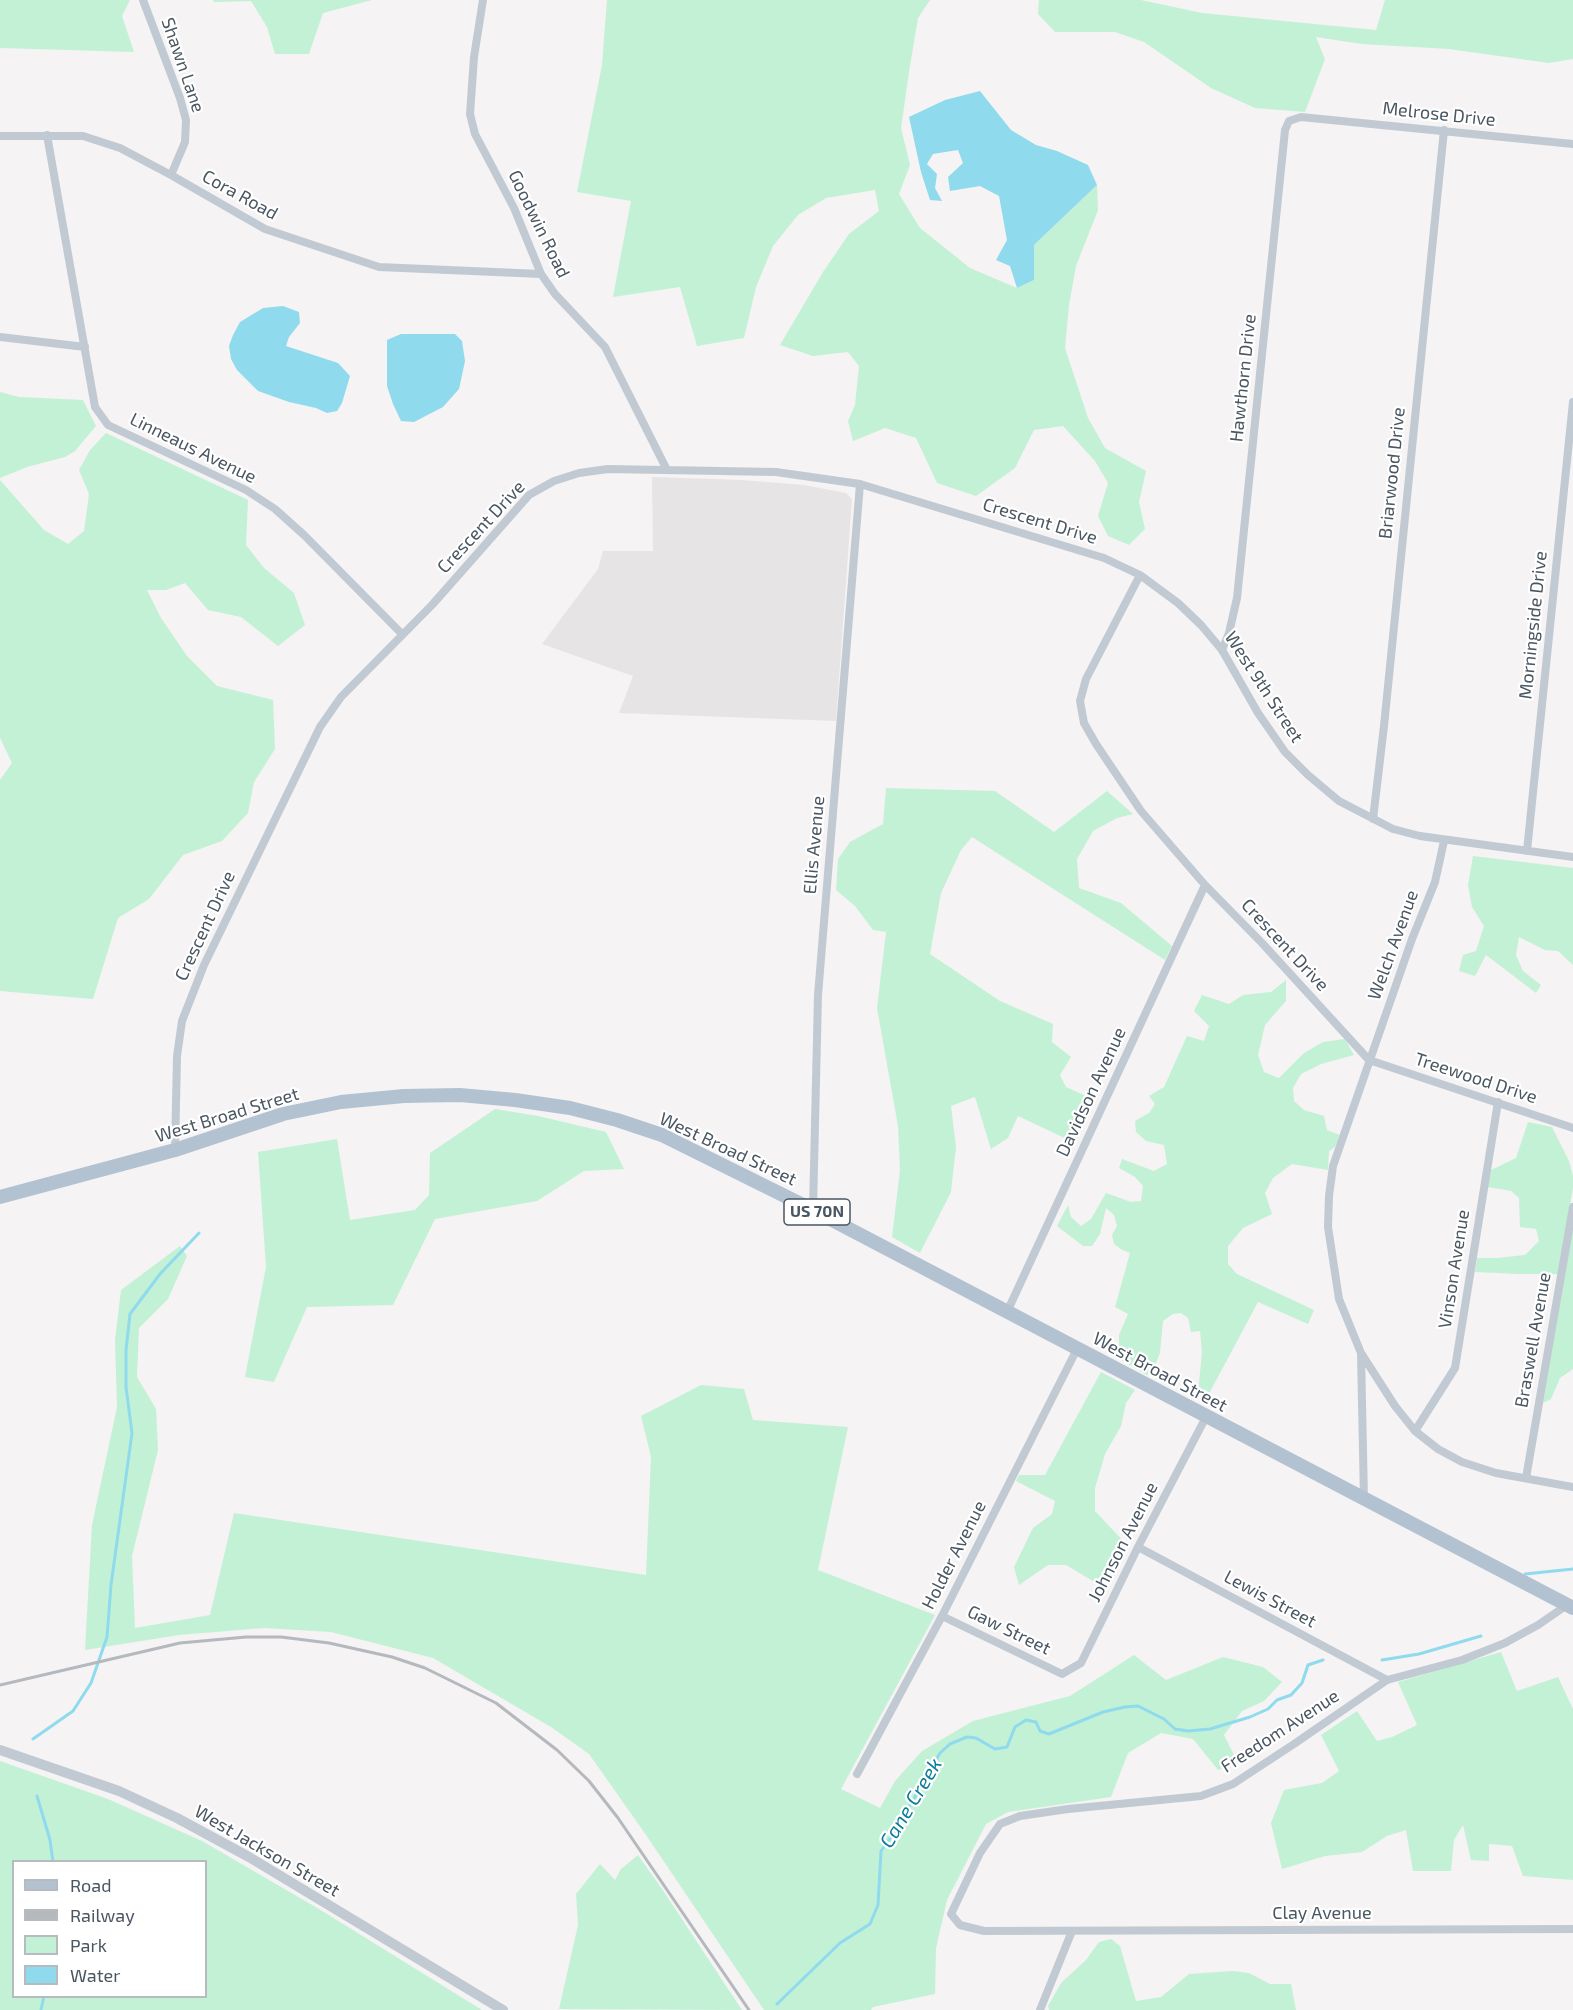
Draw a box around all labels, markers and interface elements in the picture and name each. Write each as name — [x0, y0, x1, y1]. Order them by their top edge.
street label: Shawn Lane — [157, 15, 209, 115]
street label: Melrose Drive — [1381, 97, 1497, 131]
street label: Cora Road — [198, 165, 282, 225]
street label: Goodwin Road — [504, 167, 574, 281]
street label: Hawthorn Drive — [1226, 313, 1260, 443]
street label: Briarwood Drive — [1374, 406, 1410, 540]
street label: Linneaus Avenue — [126, 408, 260, 488]
street label: Crescent Drive — [433, 476, 529, 578]
street label: Crescent Drive — [980, 493, 1100, 549]
street label: Morningside Drive — [1514, 550, 1552, 700]
street label: West 9th Street — [1220, 627, 1308, 747]
street label: Ellis Avenue — [799, 795, 829, 895]
street label: Crescent Drive — [170, 868, 240, 984]
street label: Welch Avenue — [1363, 887, 1423, 1003]
street label: Crescent Drive — [1237, 894, 1333, 996]
street label: Davidson Avenue — [1052, 1024, 1130, 1160]
street label: Treewood Drive — [1412, 1048, 1540, 1108]
street label: West Broad Street — [153, 1083, 301, 1147]
street label: West Broad Street — [656, 1108, 800, 1190]
road number: US 70N — [784, 1199, 850, 1225]
street label: Vinson Avenue — [1434, 1208, 1474, 1330]
street label: Braswell Avenue — [1510, 1271, 1556, 1409]
street label: West Broad Street — [1089, 1327, 1231, 1417]
street label: Johnson Avenue — [1084, 1479, 1162, 1605]
street label: Holder Avenue — [917, 1497, 991, 1613]
street label: Lewis Street — [1220, 1566, 1320, 1632]
street label: Gaw Street — [964, 1601, 1054, 1659]
street label: Freedom Avenue — [1217, 1685, 1343, 1777]
water label: Cane Creek — [875, 1754, 947, 1852]
street label: West Jackson Street — [190, 1801, 344, 1901]
legend — [12, 1860, 207, 1998]
text: Road — [70, 1874, 111, 1896]
street label: Clay Avenue — [1272, 1902, 1372, 1924]
text: Railway — [70, 1904, 135, 1926]
text: Park — [70, 1934, 107, 1956]
text: Water — [70, 1964, 120, 1986]

